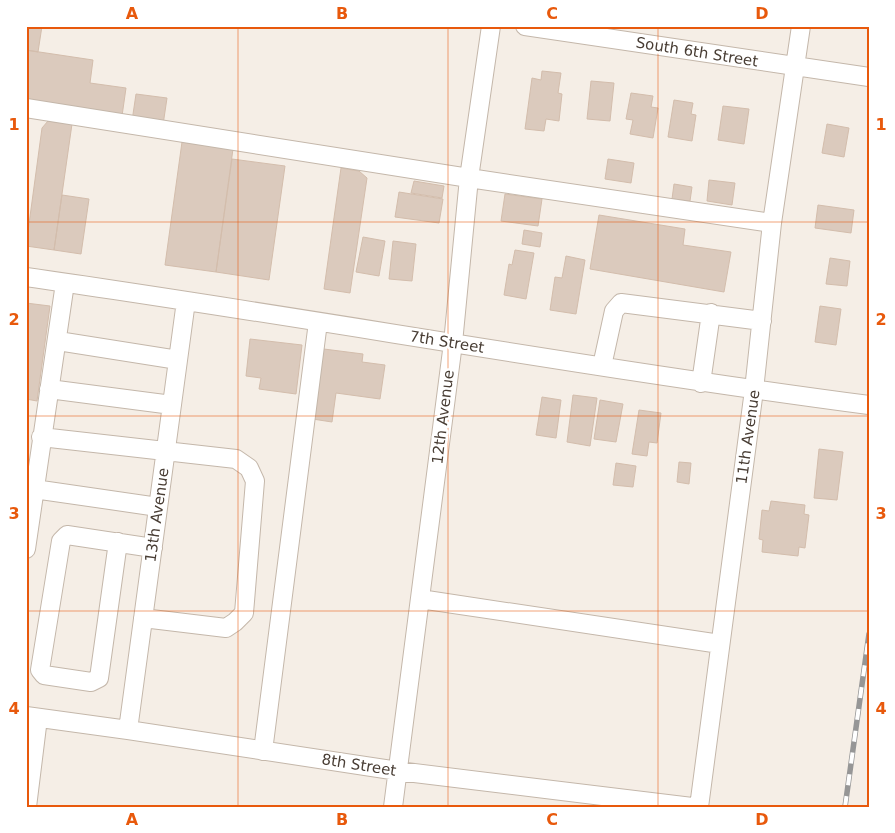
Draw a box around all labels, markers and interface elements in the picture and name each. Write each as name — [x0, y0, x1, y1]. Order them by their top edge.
text: A — [126, 4, 139, 23]
text: B — [336, 4, 348, 23]
text: C — [546, 4, 558, 23]
text: D — [755, 4, 769, 23]
street label: South 6th Street — [635, 33, 760, 71]
text: 1 — [8, 115, 20, 134]
text: 1 — [875, 115, 887, 134]
text: 2 — [8, 310, 20, 329]
text: 2 — [875, 310, 887, 329]
street label: 7th Street — [408, 327, 486, 357]
street label: 12th Avenue — [428, 369, 458, 465]
street label: 11th Avenue — [732, 389, 764, 485]
street label: 13th Avenue — [141, 467, 173, 563]
text: 3 — [8, 504, 20, 523]
text: 3 — [875, 504, 887, 523]
text: 4 — [8, 699, 20, 718]
text: 4 — [875, 699, 887, 718]
street label: 8th Street — [320, 750, 398, 780]
text: A — [126, 810, 139, 829]
text: B — [336, 810, 348, 829]
text: C — [546, 810, 558, 829]
text: D — [755, 810, 769, 829]

